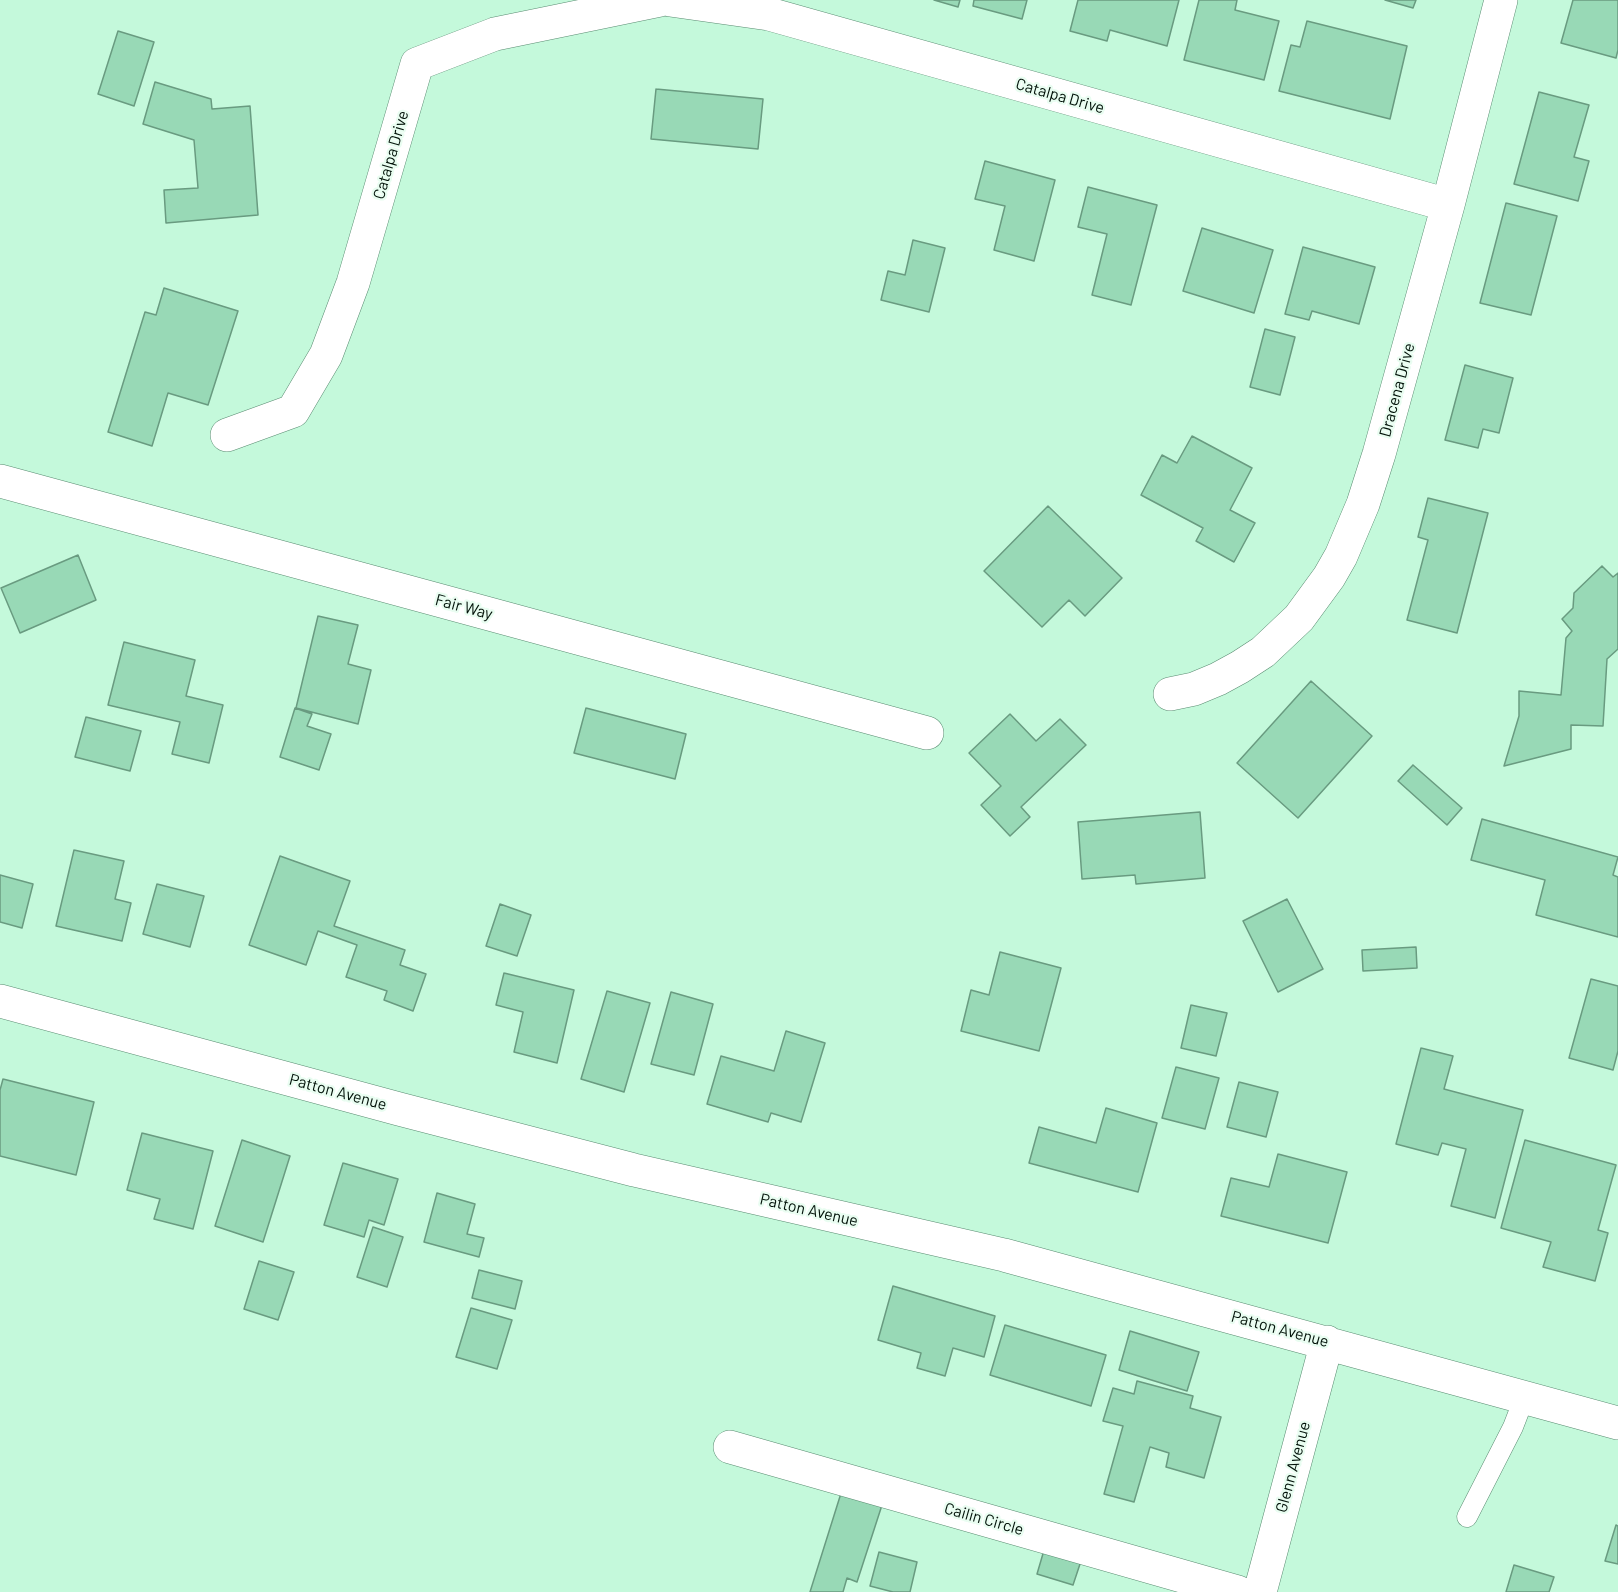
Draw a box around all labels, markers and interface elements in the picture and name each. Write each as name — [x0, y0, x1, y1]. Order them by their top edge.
street label: Catalpa Drive — [1013, 74, 1107, 118]
street label: Catalpa Drive — [369, 108, 413, 202]
street label: Dracena Drive — [1375, 341, 1419, 439]
street label: Fair Way — [433, 590, 495, 624]
street label: Patton Avenue — [287, 1070, 389, 1114]
street label: Patton Avenue — [758, 1189, 860, 1231]
street label: Patton Avenue — [1229, 1307, 1331, 1351]
street label: Glenn Avenue — [1272, 1419, 1314, 1515]
street label: Cailin Circle — [942, 1499, 1026, 1539]

